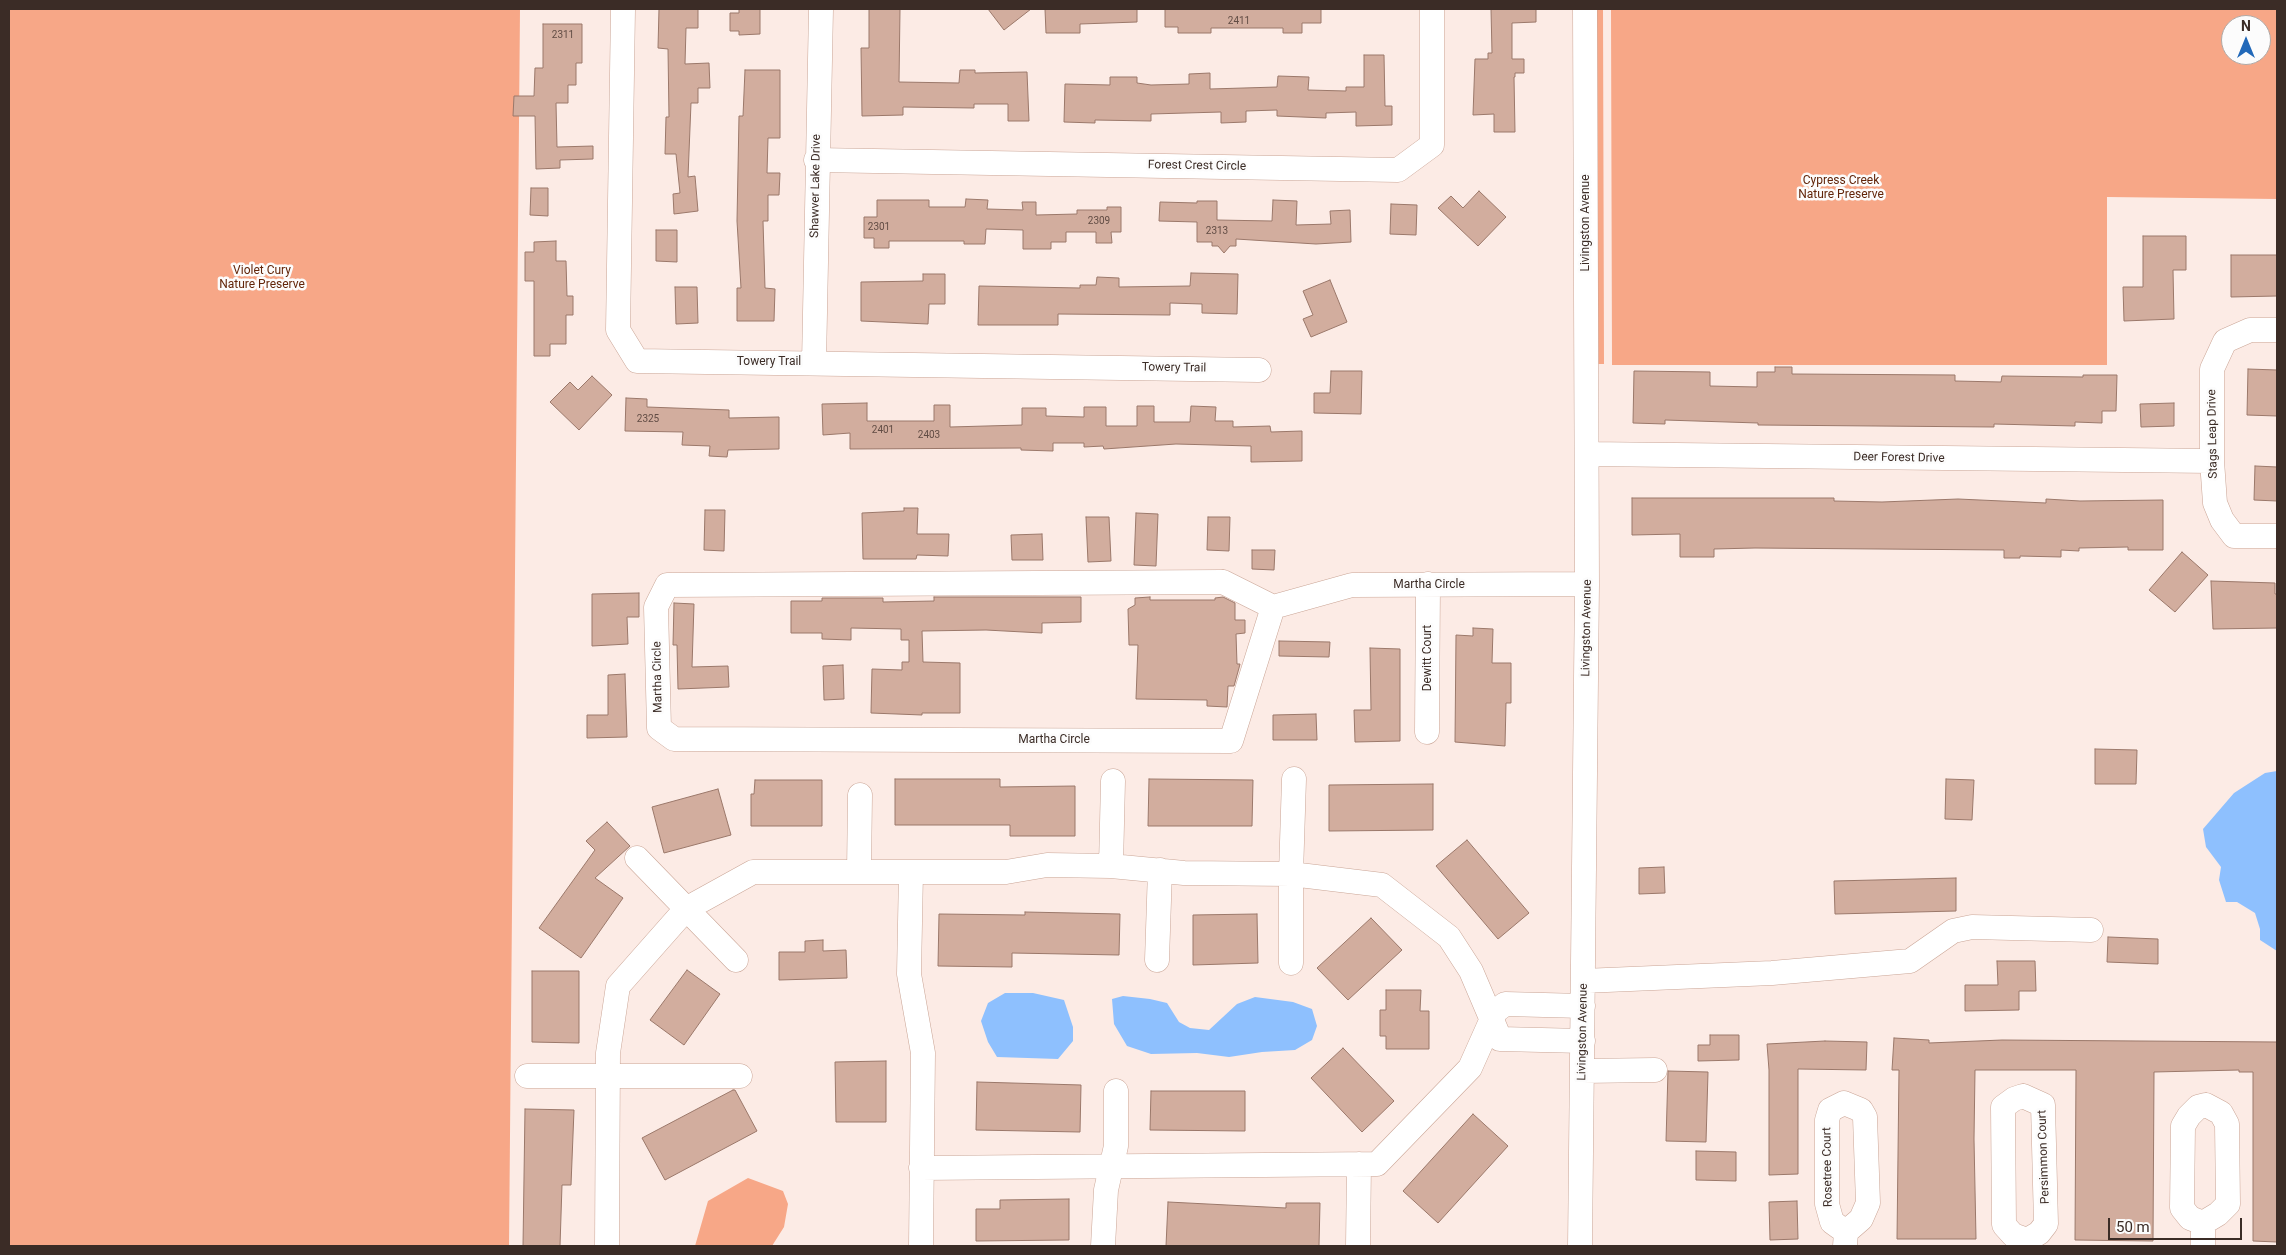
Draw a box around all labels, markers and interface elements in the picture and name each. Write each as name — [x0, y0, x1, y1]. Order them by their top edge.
house number: 2411 — [1228, 15, 1250, 27]
north arrow — [2221, 15, 2271, 65]
text: N — [2241, 18, 2251, 34]
house number: 2311 — [552, 29, 574, 41]
street label: Shawver Lake Drive — [808, 134, 824, 238]
street label: Forest Crest Circle — [1148, 158, 1246, 174]
street label: Livingston Avenue — [1579, 174, 1593, 272]
park label: Cypress Creek Nature Preserve — [1798, 174, 1884, 202]
house number: 2309 — [1088, 215, 1110, 227]
house number: 2301 — [868, 221, 890, 233]
house number: 2313 — [1206, 225, 1228, 237]
park label: Violet Cury Nature Preserve — [219, 264, 305, 292]
street label: Towery Trail — [737, 355, 801, 369]
street label: Towery Trail — [1142, 360, 1206, 376]
street label: Stags Leap Drive — [2205, 389, 2221, 479]
house number: 2325 — [637, 413, 659, 425]
house number: 2401 — [872, 424, 894, 436]
house number: 2403 — [918, 429, 940, 441]
street label: Deer Forest Drive — [1853, 450, 1945, 466]
street label: Martha Circle — [1393, 578, 1465, 592]
street label: Livingston Avenue — [1579, 579, 1595, 677]
street label: Dewitt Court — [1421, 625, 1435, 691]
street label: Martha Circle — [650, 641, 666, 713]
street label: Martha Circle — [1018, 733, 1090, 747]
street label: Livingston Avenue — [1575, 983, 1591, 1081]
street label: Persimmon Court — [2035, 1110, 2053, 1204]
street label: Rosetree Court — [1820, 1127, 1836, 1207]
scale bar — [2111, 1208, 2245, 1240]
text: 50 m — [2116, 1218, 2150, 1236]

